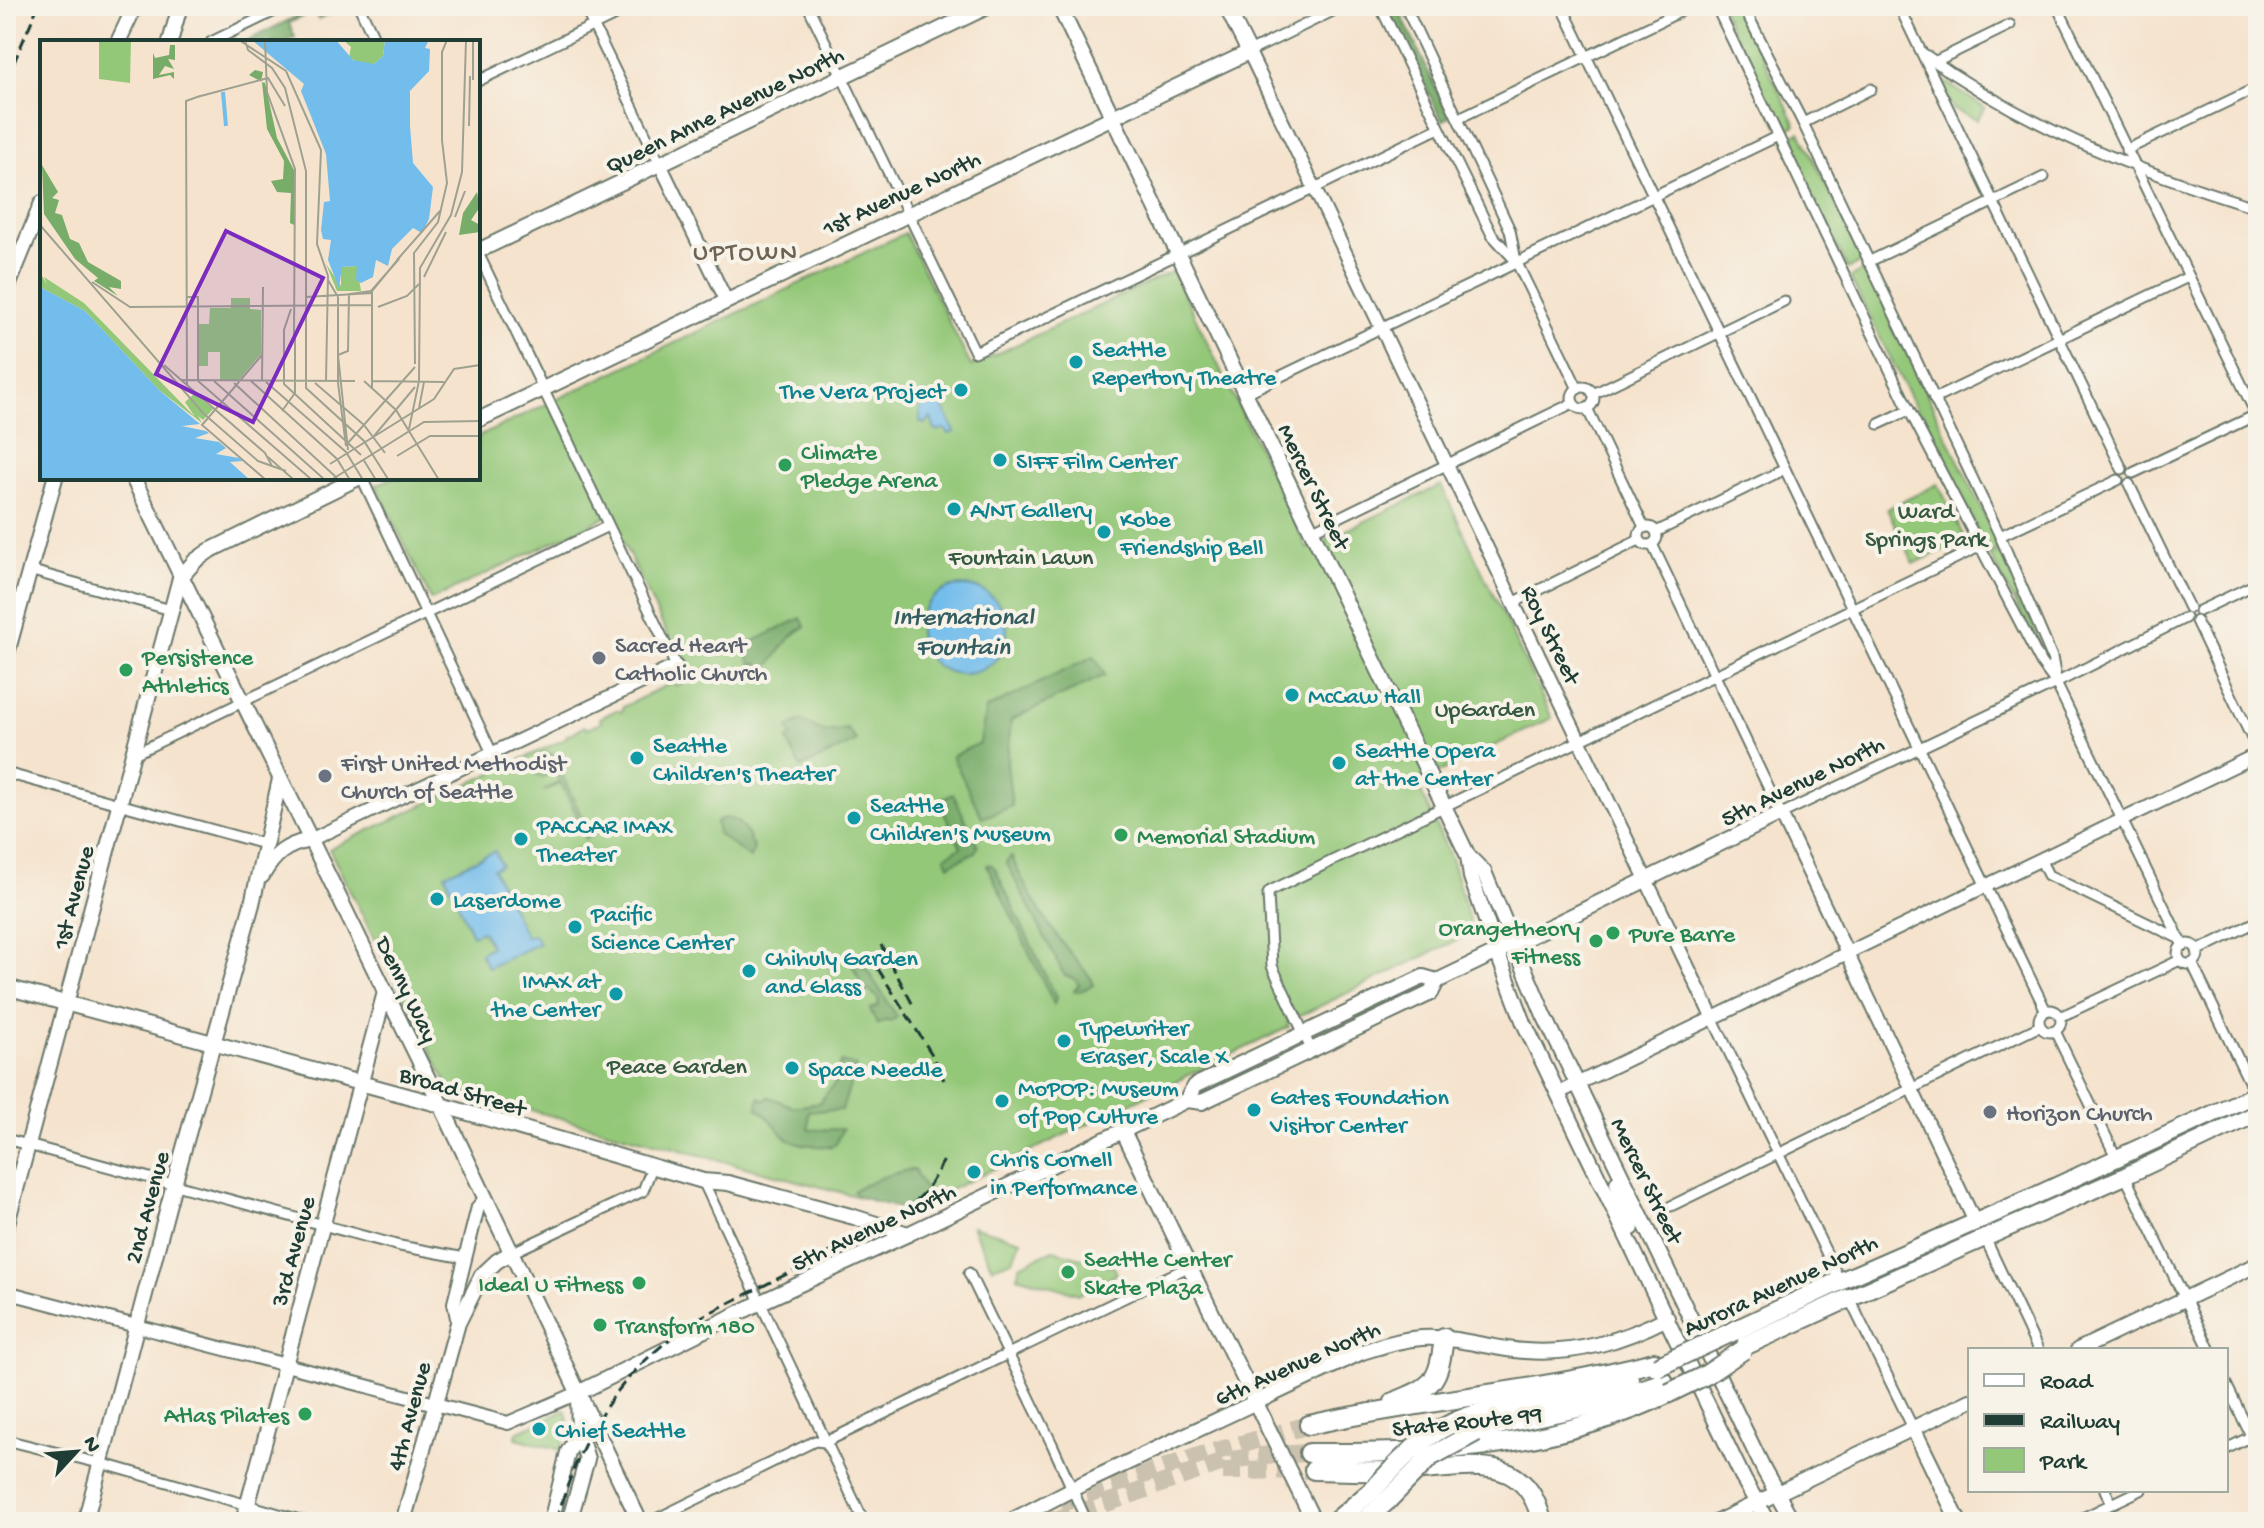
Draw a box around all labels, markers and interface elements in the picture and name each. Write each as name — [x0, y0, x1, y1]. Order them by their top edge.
inset map — [40, 40, 480, 480]
street label: Queen Anne Avenue North — [602, 42, 849, 182]
street label: 1st Avenue North — [818, 146, 986, 245]
district label: UPTOWN — [693, 239, 799, 270]
place label: Seattle Repertory Theatre — [1092, 337, 1277, 394]
marker: Seattle Repertory Theatre — [1067, 353, 1085, 371]
place label: The Vera Project — [778, 379, 947, 408]
marker: The Vera Project — [952, 381, 970, 399]
street label: Mercer Street — [1269, 420, 1356, 557]
place label: Climate Pledge Arena — [800, 440, 938, 497]
place label: SIFF Film Center — [1016, 449, 1179, 478]
marker: SIFF Film Center — [991, 451, 1009, 469]
marker: Climate Pledge Arena — [776, 456, 794, 474]
place label: A/NT Gallery — [970, 498, 1092, 527]
park label: Ward Springs Park — [1865, 499, 1989, 556]
marker: A/NT Gallery — [945, 500, 963, 518]
place label: Kobe Friendship Bell — [1119, 507, 1264, 564]
marker: Kobe Friendship Bell — [1095, 523, 1113, 541]
park label: Fountain Lawn — [948, 545, 1094, 574]
street label: Roy Street — [1512, 581, 1586, 692]
water label: International Fountain — [893, 604, 1035, 665]
place label: Sacred Heart Catholic Church — [615, 633, 768, 690]
place label: Persistence Athletics — [141, 645, 254, 702]
marker: Sacred Heart Catholic Church — [590, 649, 608, 667]
marker: Persistence Athletics — [117, 661, 135, 679]
place label: McCaw Hall — [1308, 684, 1421, 713]
marker: McCaw Hall — [1283, 686, 1301, 704]
park label: UpGarden — [1435, 697, 1536, 726]
street label: 5th Avenue North — [1717, 731, 1890, 835]
place label: Seattle Children's Theater — [653, 733, 837, 790]
place label: Seattle Opera at the Center — [1355, 738, 1496, 795]
marker: Seattle Children's Theater — [628, 749, 646, 767]
place label: First United Methodist Church of Seattle — [340, 751, 568, 808]
marker: Seattle Opera at the Center — [1330, 754, 1348, 772]
marker: First United Methodist Church of Seattle — [316, 767, 334, 785]
place label: Seattle Children's Museum — [870, 793, 1051, 850]
marker: Seattle Children's Museum — [845, 809, 863, 827]
place label: PACCAR IMAX Theater — [535, 814, 673, 871]
place label: Memorial Stadium — [1137, 824, 1315, 853]
marker: Memorial Stadium — [1112, 826, 1130, 844]
marker: PACCAR IMAX Theater — [512, 830, 530, 848]
street label: 1st Avenue — [47, 842, 103, 954]
place label: Laserdome — [453, 888, 561, 917]
marker: Laserdome — [428, 890, 446, 908]
place label: Pacific Science Center — [590, 902, 735, 959]
place label: Orangetheory Fitness — [1438, 916, 1581, 973]
marker: Pacific Science Center — [566, 918, 584, 936]
place label: Pure Barre — [1628, 922, 1736, 951]
marker: Pure Barre — [1604, 924, 1622, 942]
street label: Denny Way — [366, 931, 443, 1048]
marker: Orangetheory Fitness — [1587, 932, 1605, 950]
place label: Chihuly Garden and Glass — [765, 946, 918, 1003]
marker: Chihuly Garden and Glass — [740, 962, 758, 980]
place label: IMAX at the Center — [490, 969, 603, 1026]
marker: IMAX at the Center — [607, 985, 625, 1003]
place label: Typewriter Eraser, Scale X — [1078, 1016, 1230, 1073]
marker: Typewriter Eraser, Scale X — [1055, 1032, 1073, 1050]
park label: Peace Garden — [606, 1054, 748, 1083]
place label: Space Needle — [808, 1057, 943, 1086]
marker: Space Needle — [783, 1059, 801, 1077]
street label: Broad Street — [394, 1061, 531, 1126]
place label: MoPOP: Museum of Pop Culture — [1018, 1076, 1179, 1133]
place label: Gates Foundation Visitor Center — [1269, 1085, 1449, 1142]
marker: MoPOP: Museum of Pop Culture — [993, 1092, 1011, 1110]
marker: Gates Foundation Visitor Center — [1245, 1101, 1263, 1119]
place label: Horizon Church — [2006, 1101, 2153, 1130]
marker: Horizon Church — [1981, 1103, 1999, 1121]
street label: Mercer Street — [1602, 1114, 1689, 1251]
place label: Chris Cornell in Performance — [990, 1147, 1138, 1204]
street label: 2nd Avenue — [120, 1148, 178, 1267]
marker: Chris Cornell in Performance — [965, 1163, 983, 1181]
street label: 5th Avenue North — [788, 1178, 961, 1280]
street label: 3rd Avenue — [267, 1193, 324, 1311]
street label: Aurora Avenue North — [1680, 1229, 1883, 1345]
place label: Seattle Center Skate Plaza — [1084, 1247, 1234, 1304]
marker: Seattle Center Skate Plaza — [1059, 1263, 1077, 1281]
place label: Ideal U Fitness — [478, 1272, 624, 1301]
marker: Ideal U Fitness — [630, 1274, 648, 1292]
place label: Transform 180 — [614, 1314, 755, 1343]
marker: Transform 180 — [591, 1316, 609, 1334]
street label: 6th Avenue North — [1211, 1316, 1386, 1415]
legend — [1968, 1348, 2228, 1492]
street label: 4th Avenue — [383, 1359, 440, 1475]
text: Road — [2040, 1369, 2094, 1398]
street label: State Route 99 — [1391, 1401, 1544, 1446]
place label: Atlas Pilates — [164, 1403, 290, 1432]
marker: Atlas Pilates — [296, 1405, 314, 1423]
text: Railway — [2040, 1409, 2120, 1438]
north arrow — [36, 1412, 116, 1492]
place label: Chief Seattle — [555, 1418, 686, 1447]
marker: Chief Seattle — [530, 1420, 548, 1438]
text: N — [76, 1433, 105, 1457]
text: Park — [2039, 1449, 2088, 1478]

